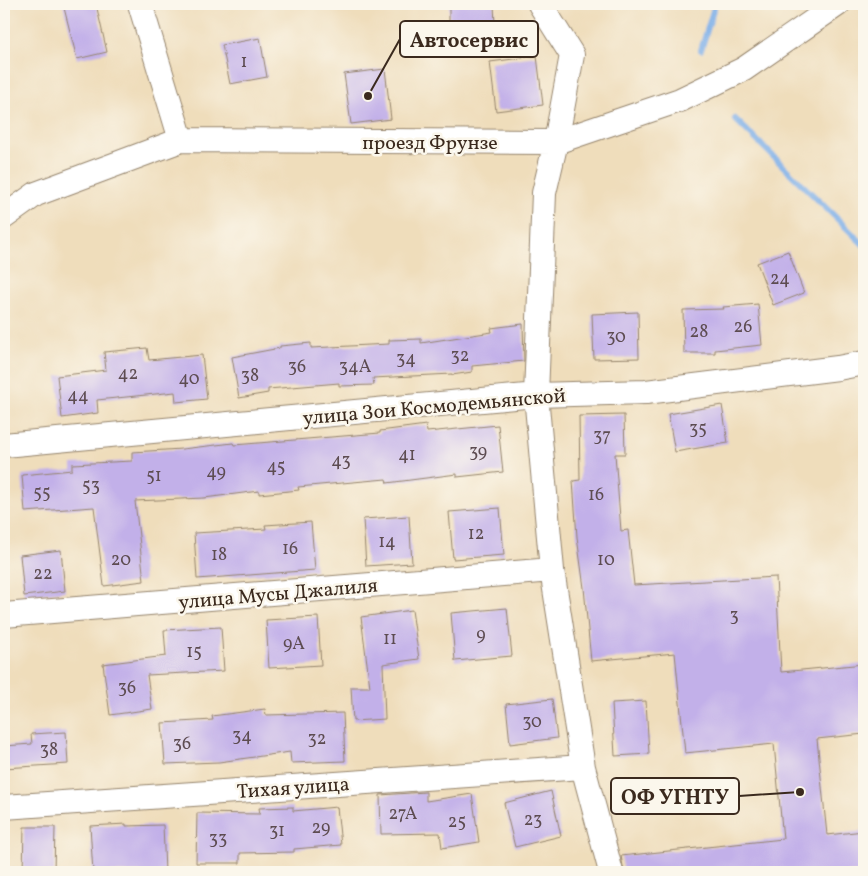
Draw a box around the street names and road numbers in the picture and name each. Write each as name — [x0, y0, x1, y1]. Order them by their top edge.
street label: проезд Фрунзе — [362, 130, 498, 158]
street label: улица Зои Космодемьянской — [302, 383, 567, 433]
street label: улица Мусы Джалиля — [177, 572, 379, 618]
street label: Тихая улица — [236, 771, 350, 807]

